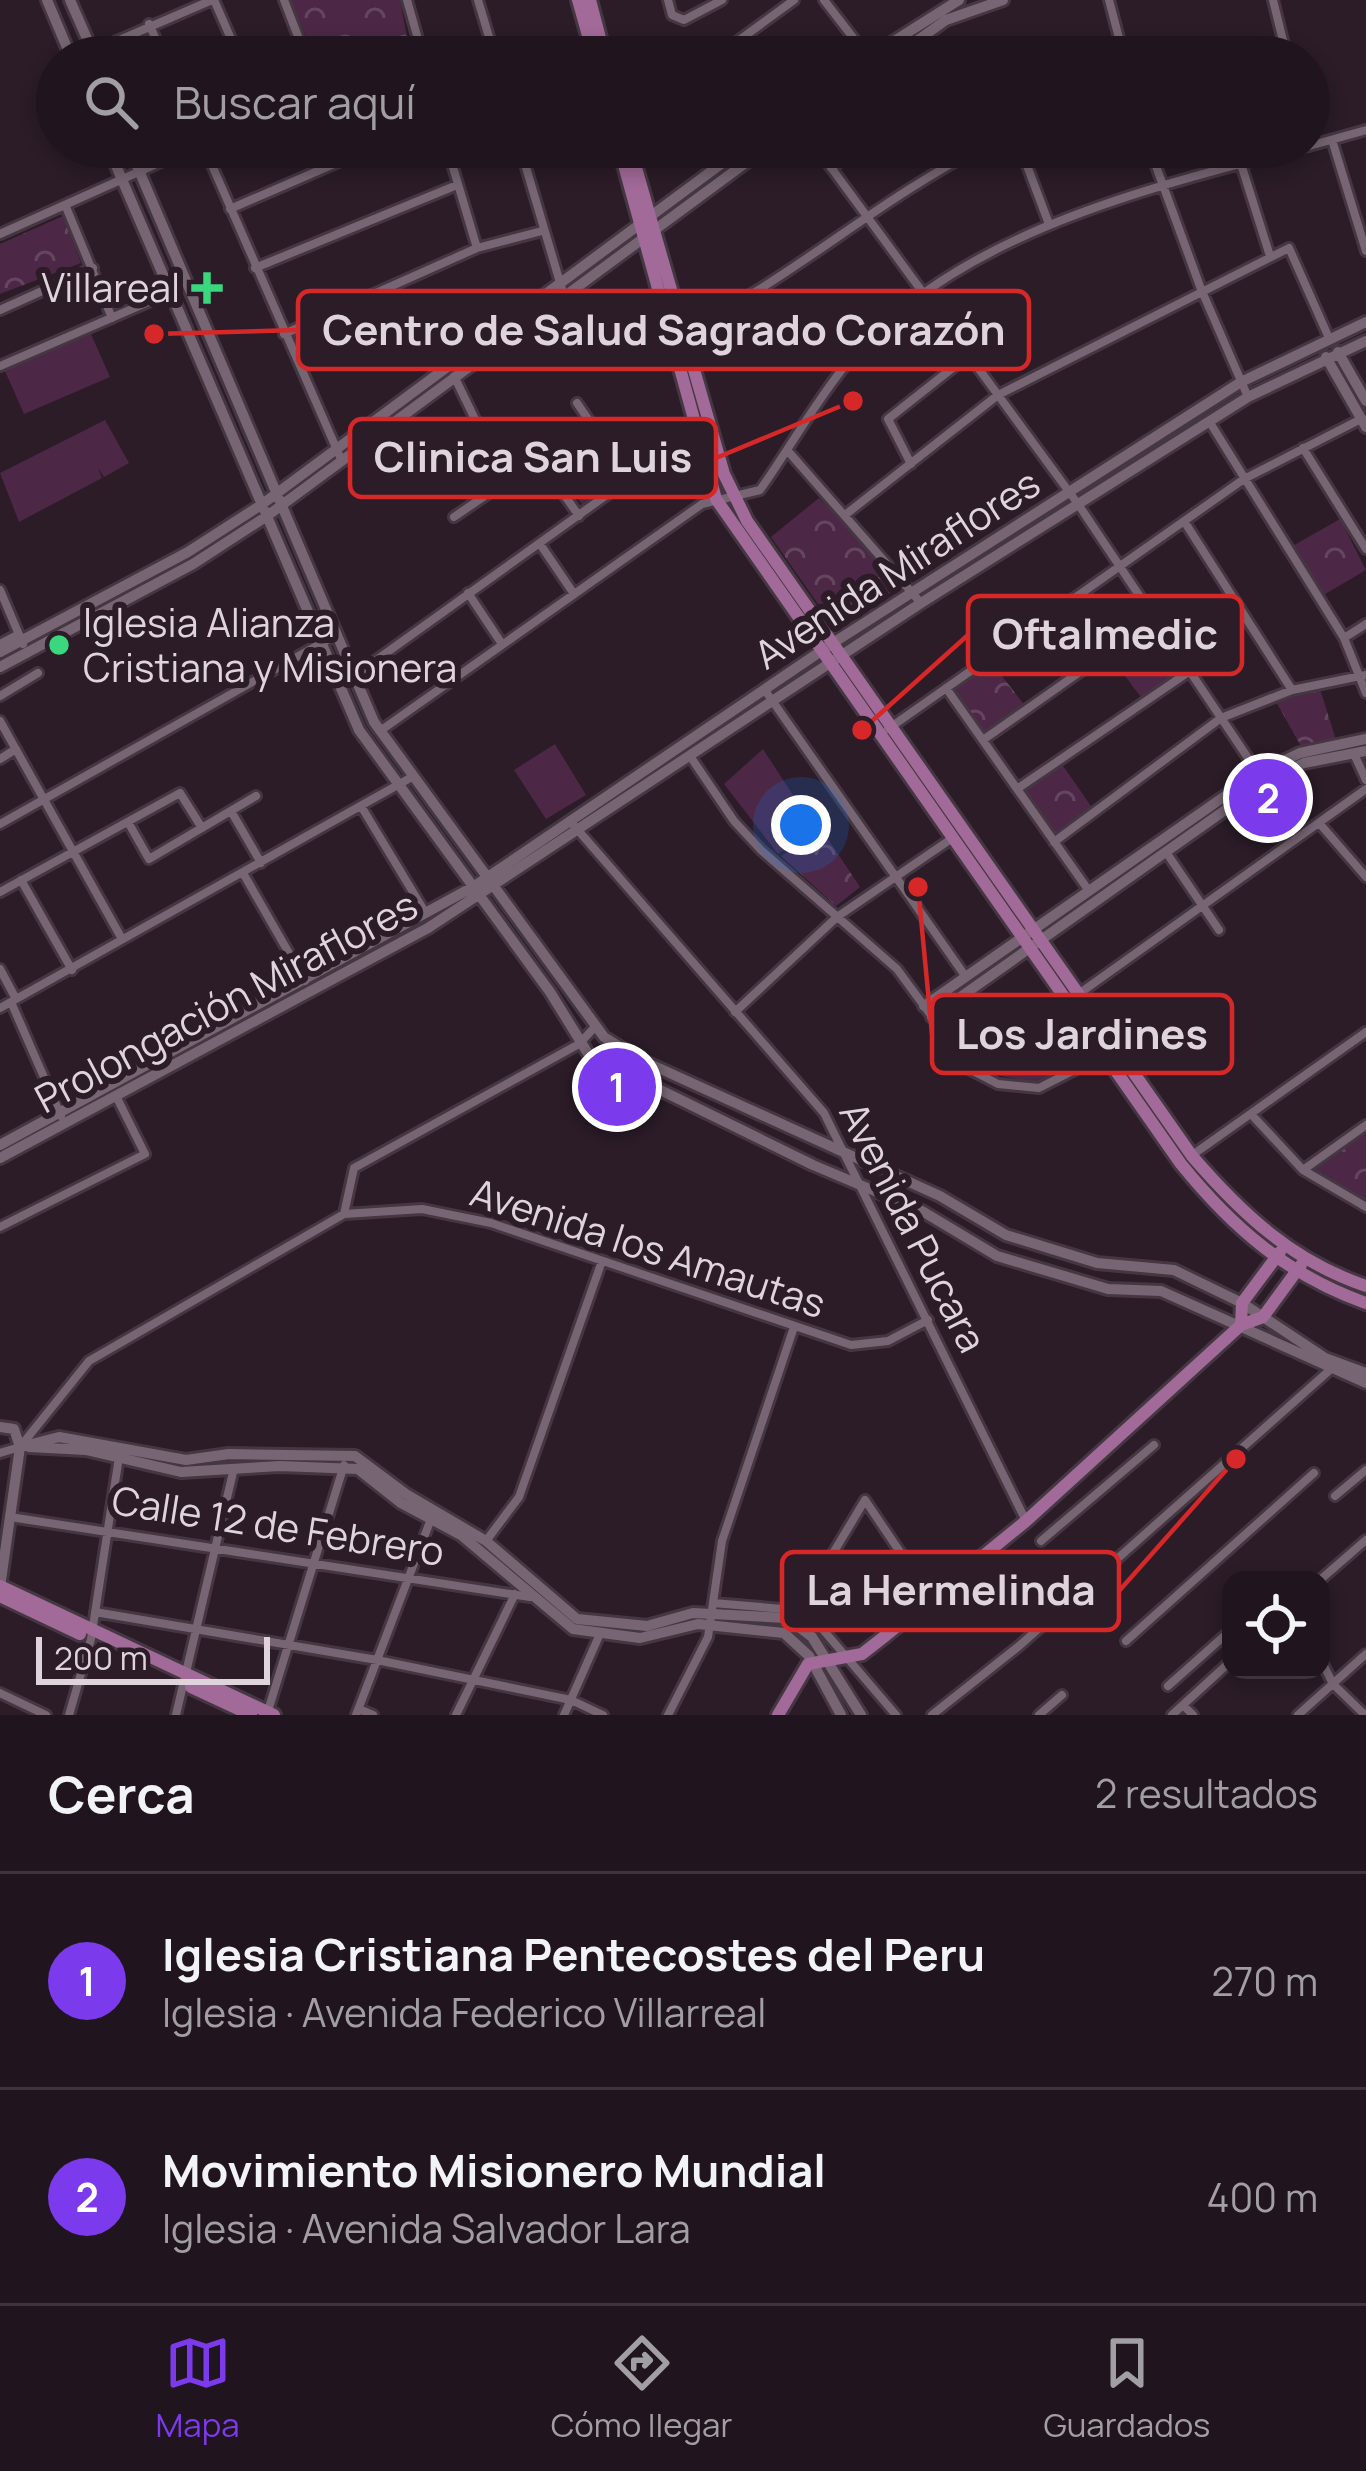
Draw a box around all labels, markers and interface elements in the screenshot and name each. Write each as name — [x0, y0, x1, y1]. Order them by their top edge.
search box — [36, 36, 1330, 168]
icon: search — [78, 69, 144, 135]
text: Buscar aquí — [174, 71, 416, 133]
place label: Villareal — [41, 260, 180, 314]
marker: Villareal — [191, 272, 223, 304]
callout: Centro de Salud Sagrado Corazón — [298, 291, 1029, 369]
text: Centro de Salud Sagrado Corazón — [322, 300, 1006, 358]
callout: Clinica San Luis — [350, 419, 716, 497]
text: Clinica San Luis — [374, 427, 692, 485]
street label: Avenida Miraflores — [743, 456, 1050, 681]
place label: Iglesia Alianza Cristiana y Misionera — [83, 595, 457, 694]
callout: Oftalmedic — [968, 596, 1242, 674]
text: Oftalmedic — [992, 604, 1218, 662]
marker: Iglesia Alianza Cristiana y Misionera — [46, 632, 72, 658]
pin: 2 — [1229, 753, 1307, 843]
your location — [771, 795, 831, 855]
street label: Prolongación Miraflores — [25, 877, 426, 1125]
callout: Los Jardines — [932, 995, 1232, 1073]
text: Los Jardines — [956, 1004, 1208, 1062]
pin: 1 — [578, 1042, 656, 1132]
street label: Avenida Pucara — [828, 1092, 1000, 1361]
street label: Avenida los Amautas — [464, 1164, 833, 1330]
street label: Calle 12 de Febrero — [108, 1472, 448, 1578]
callout: La Hermelinda — [782, 1552, 1119, 1630]
text: La Hermelinda — [806, 1560, 1096, 1618]
map controls — [1222, 1571, 1330, 1679]
button: locate — [1222, 1571, 1330, 1679]
scale bar — [36, 1631, 270, 1684]
text: 200 m — [54, 1635, 148, 1680]
text: Cerca — [48, 1759, 195, 1828]
text: 2 resultados — [1095, 1766, 1318, 1820]
text: Iglesia Cristiana Pentecostes del Peru — [162, 1923, 985, 1985]
text: 1 — [78, 1954, 96, 2008]
text: 270 m — [1212, 1954, 1318, 2008]
text: Iglesia · Avenida Federico Villarreal — [162, 1985, 766, 2039]
text: Movimiento Misionero Mundial — [162, 2139, 826, 2201]
text: 2 — [75, 2170, 99, 2224]
text: 400 m — [1207, 2170, 1318, 2224]
text: Iglesia · Avenida Salvador Lara — [162, 2201, 691, 2255]
tab: Mapa — [156, 2330, 240, 2447]
tab: Cómo llegar — [551, 2330, 732, 2447]
tab: Guardados — [1044, 2330, 1210, 2447]

